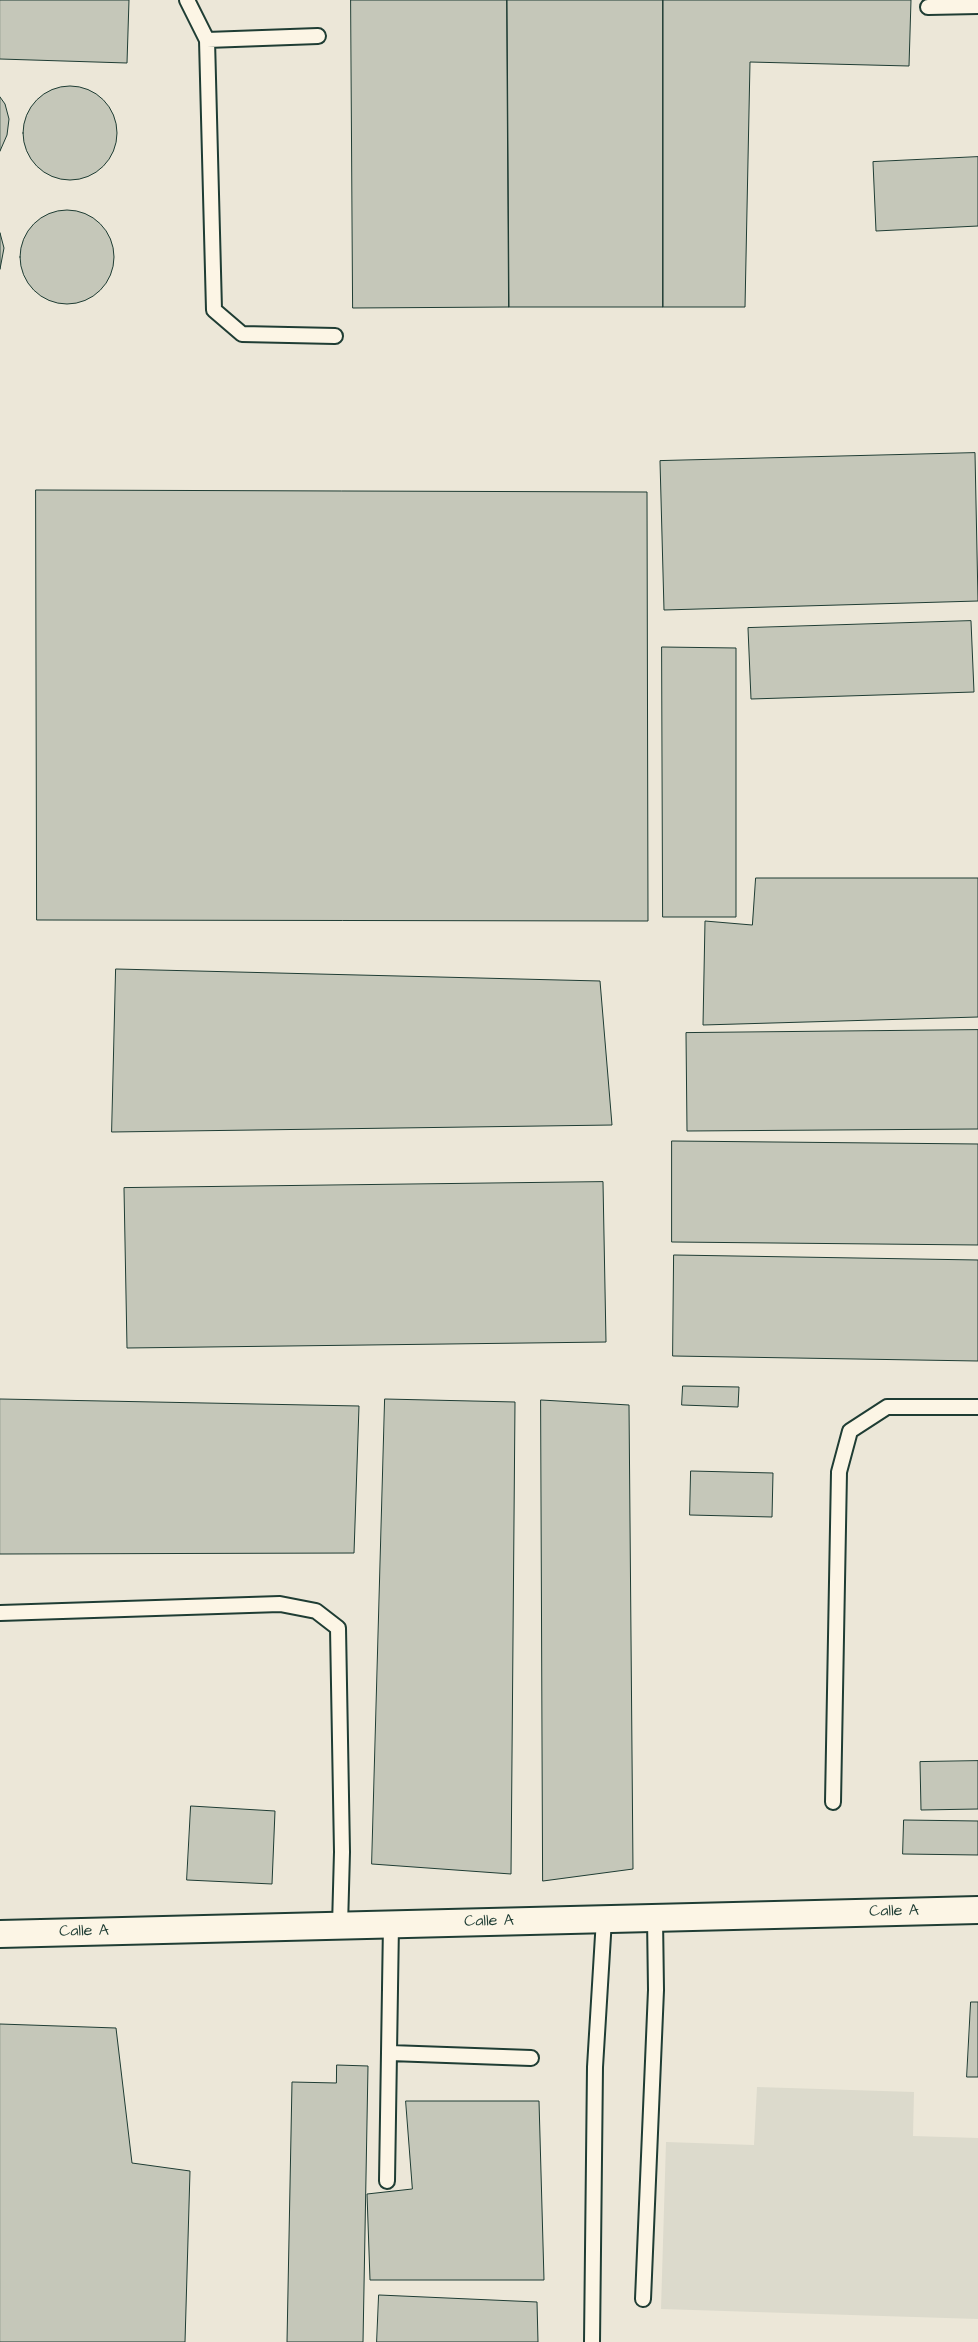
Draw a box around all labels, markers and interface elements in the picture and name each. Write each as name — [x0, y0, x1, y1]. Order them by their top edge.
street label: Calle A — [869, 1902, 919, 1922]
street label: Calle A — [464, 1912, 514, 1932]
street label: Calle A — [59, 1922, 109, 1942]

